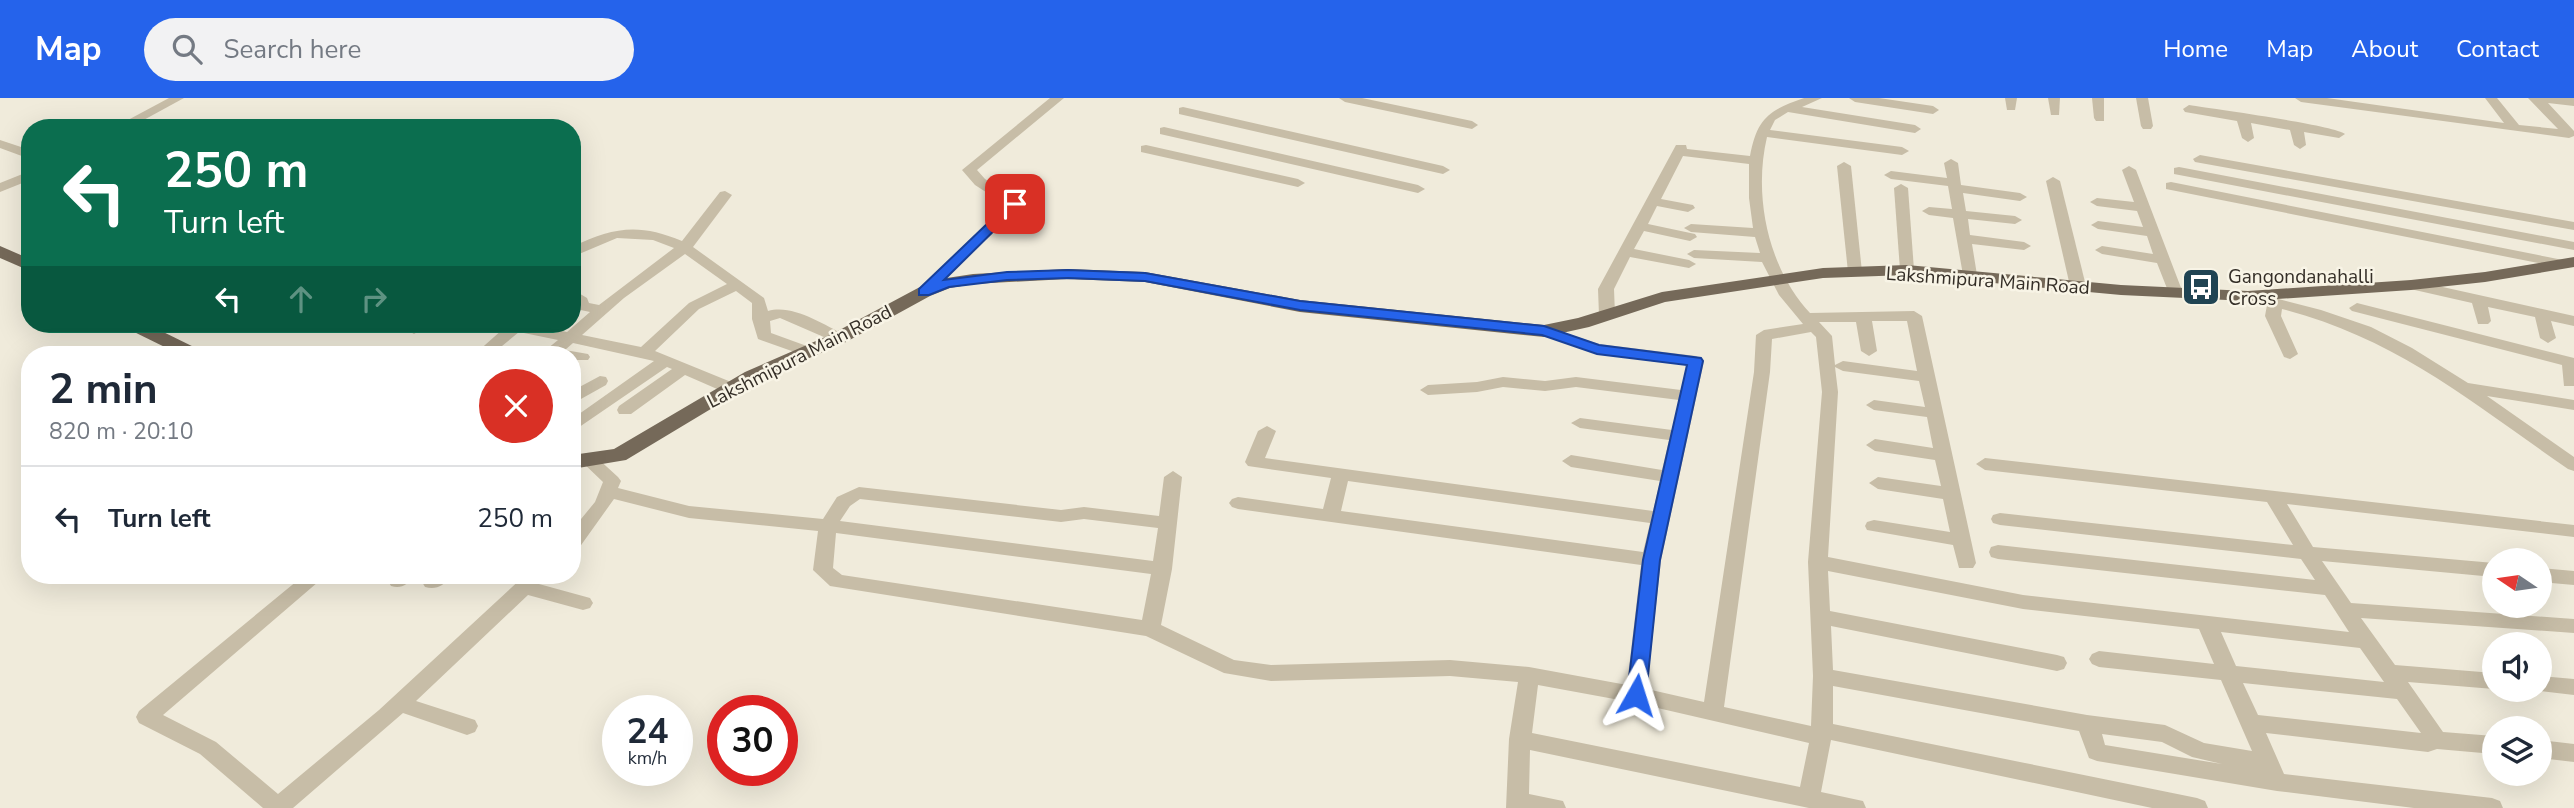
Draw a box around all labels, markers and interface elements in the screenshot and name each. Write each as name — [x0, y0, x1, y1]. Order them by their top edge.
search box — [144, 18, 634, 81]
text: Map — [35, 27, 102, 72]
icon: search — [168, 30, 206, 68]
text: Search here — [224, 32, 361, 67]
text: Home — [2163, 33, 2228, 65]
text: Map — [2266, 33, 2313, 65]
text: About — [2351, 33, 2418, 65]
text: Contact — [2456, 33, 2539, 65]
text: 250 m — [164, 137, 308, 204]
icon: left — [49, 147, 140, 238]
pin — [985, 174, 1045, 234]
icon: arrive — [996, 185, 1034, 223]
text: Turn left — [164, 201, 284, 244]
street label: Lakshmipura Main Road — [1885, 261, 2091, 301]
place label: Gangondanahalli Cross — [2228, 264, 2374, 312]
bus stop icon: Gangondanahalli Cross — [2180, 266, 2222, 308]
icon: left — [209, 280, 247, 318]
icon: ahead — [282, 280, 320, 318]
icon: right — [355, 280, 393, 318]
street label: Lakshmipura Main Road — [703, 299, 896, 415]
text: 2 min — [49, 361, 158, 418]
button: close — [479, 369, 553, 443]
text: 820 m · 20:10 — [49, 416, 194, 447]
icon: left — [49, 500, 87, 538]
text: Turn left — [108, 501, 211, 536]
text: 250 m — [477, 501, 553, 536]
north arrow — [2482, 548, 2552, 618]
map controls — [2482, 548, 2552, 786]
button: sound — [2482, 632, 2552, 702]
position arrow — [1599, 658, 1673, 732]
speed limit sign: 30 — [707, 695, 798, 786]
text: 24 — [626, 708, 669, 755]
button: layers — [2482, 716, 2552, 786]
text: km/h — [628, 746, 667, 770]

